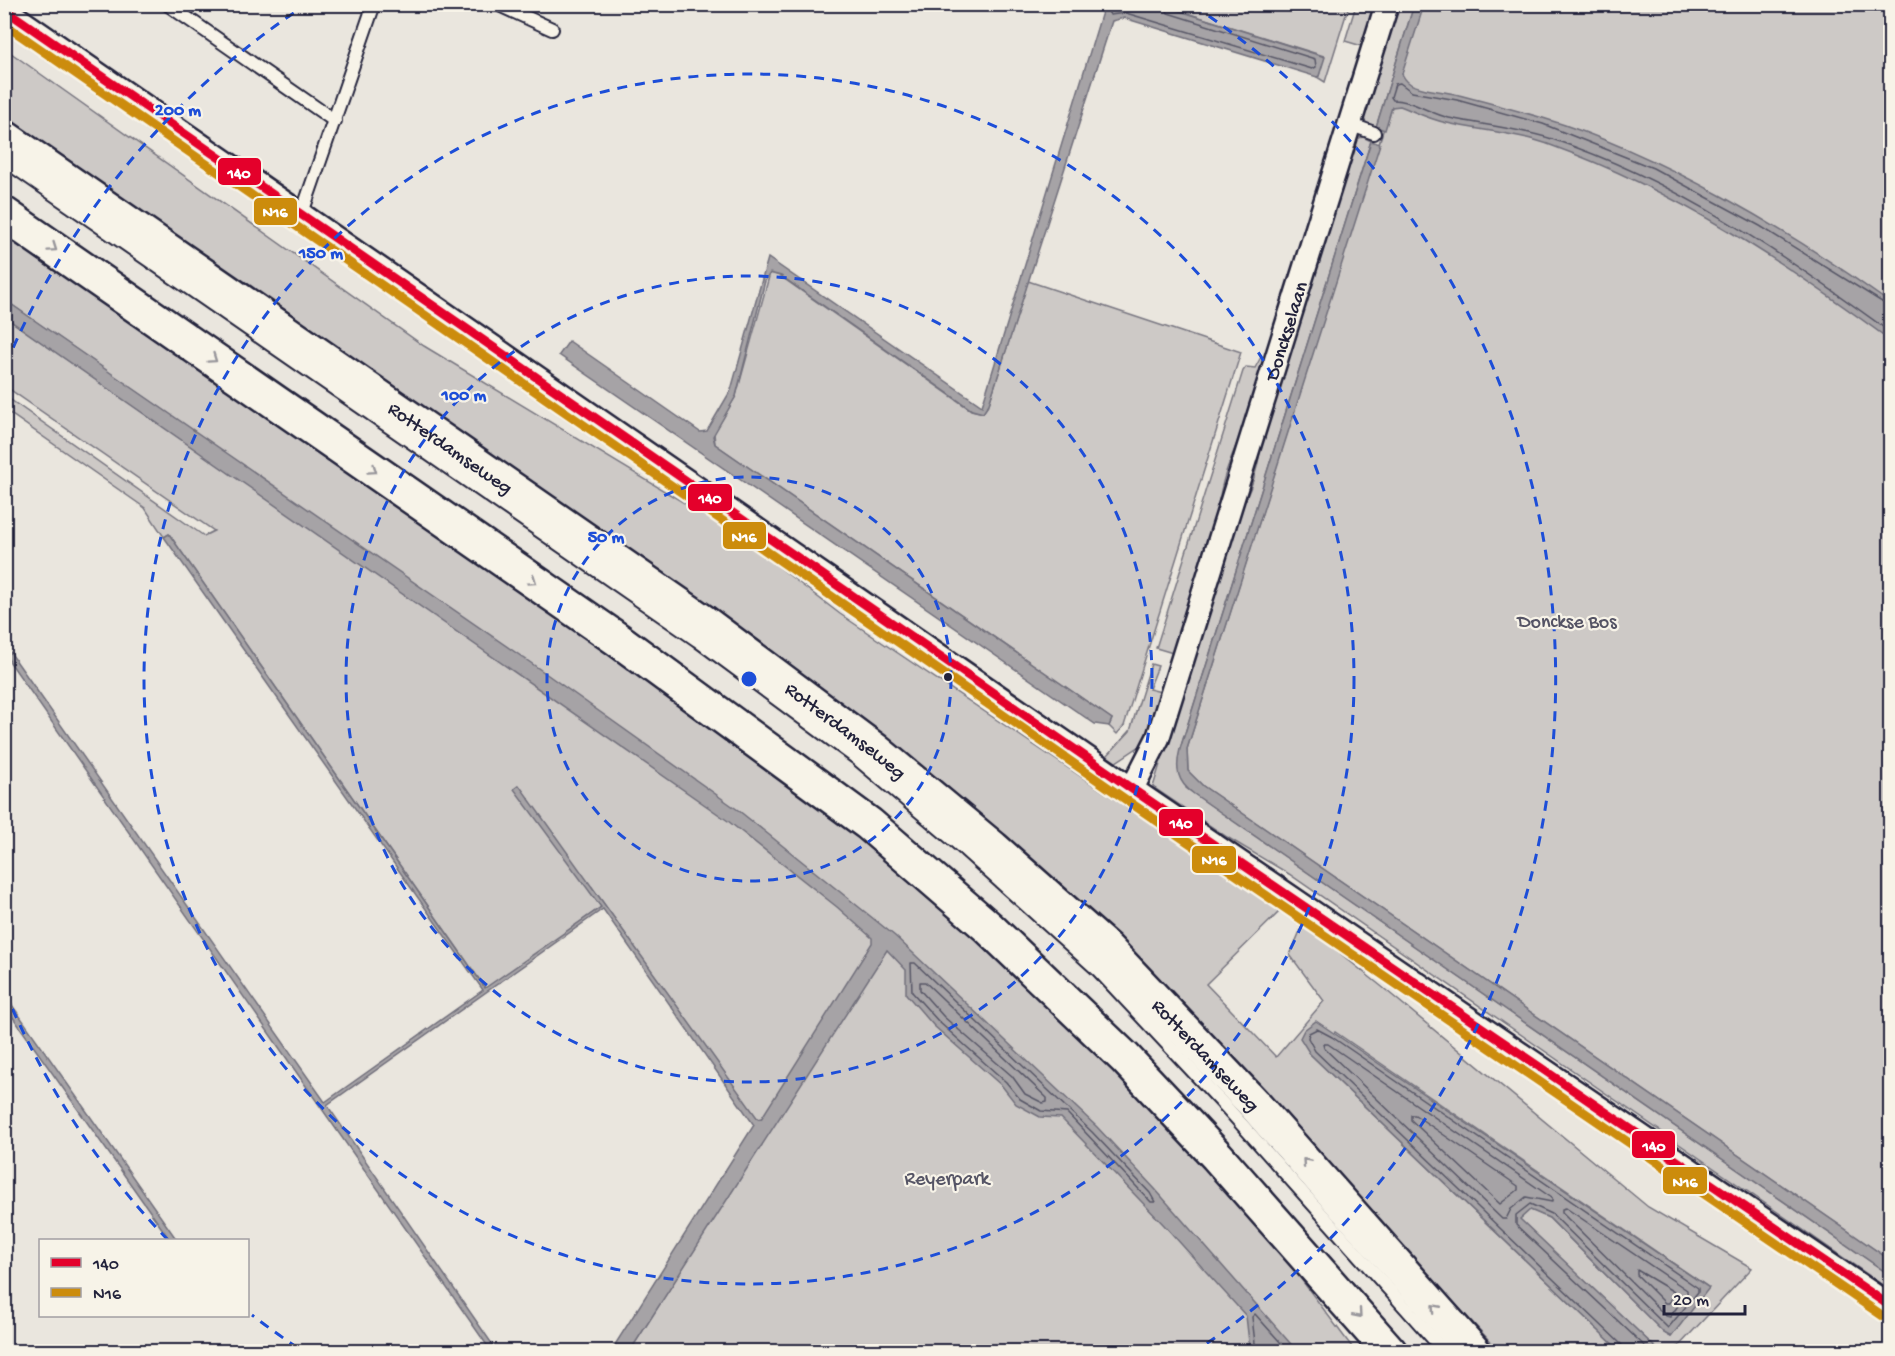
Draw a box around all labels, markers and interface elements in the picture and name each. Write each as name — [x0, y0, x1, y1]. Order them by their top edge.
text: 200 m — [155, 101, 201, 122]
line badge: 140 — [217, 157, 262, 186]
text: 140 — [226, 166, 251, 185]
line badge: N16 — [253, 197, 298, 226]
text: N16 — [262, 205, 288, 224]
one-way arrow — [46, 241, 57, 252]
text: 150 m — [298, 244, 343, 265]
street label: Donckselaan — [1262, 279, 1315, 386]
one-way arrow — [206, 352, 217, 363]
text: 100 m — [441, 386, 487, 407]
street label: Rotterdamseweg — [382, 399, 516, 501]
one-way arrow — [366, 463, 377, 474]
line badge: 140 — [687, 483, 733, 512]
text: 140 — [697, 491, 722, 510]
line badge: N16 — [722, 521, 767, 550]
text: 50 m — [588, 528, 625, 549]
text: N16 — [731, 530, 757, 549]
one-way arrow — [527, 574, 538, 585]
park label: Donckse Bos — [1515, 612, 1617, 635]
centre of rings — [739, 669, 759, 689]
unlabelled marker — [942, 671, 954, 683]
street label: Rotterdamseweg — [779, 679, 909, 786]
line badge: 140 — [1158, 808, 1204, 837]
text: 140 — [1168, 816, 1193, 835]
line badge: N16 — [1191, 845, 1237, 874]
text: N16 — [1201, 853, 1227, 872]
street label: Rotterdamseweg — [1146, 996, 1263, 1118]
line badge: 140 — [1631, 1130, 1676, 1159]
text: 140 — [1641, 1139, 1666, 1158]
one-way arrow — [1302, 1158, 1313, 1169]
line badge: N16 — [1662, 1166, 1708, 1195]
park label: Reyerpark — [905, 1169, 992, 1192]
text: N16 — [1672, 1175, 1698, 1194]
legend — [39, 1239, 249, 1317]
text: 140 — [92, 1255, 119, 1276]
scale bar — [1664, 1278, 1745, 1316]
text: N16 — [93, 1285, 122, 1306]
text: 20 m — [1673, 1291, 1709, 1312]
one-way arrow — [1431, 1304, 1442, 1315]
one-way arrow — [1351, 1307, 1362, 1318]

